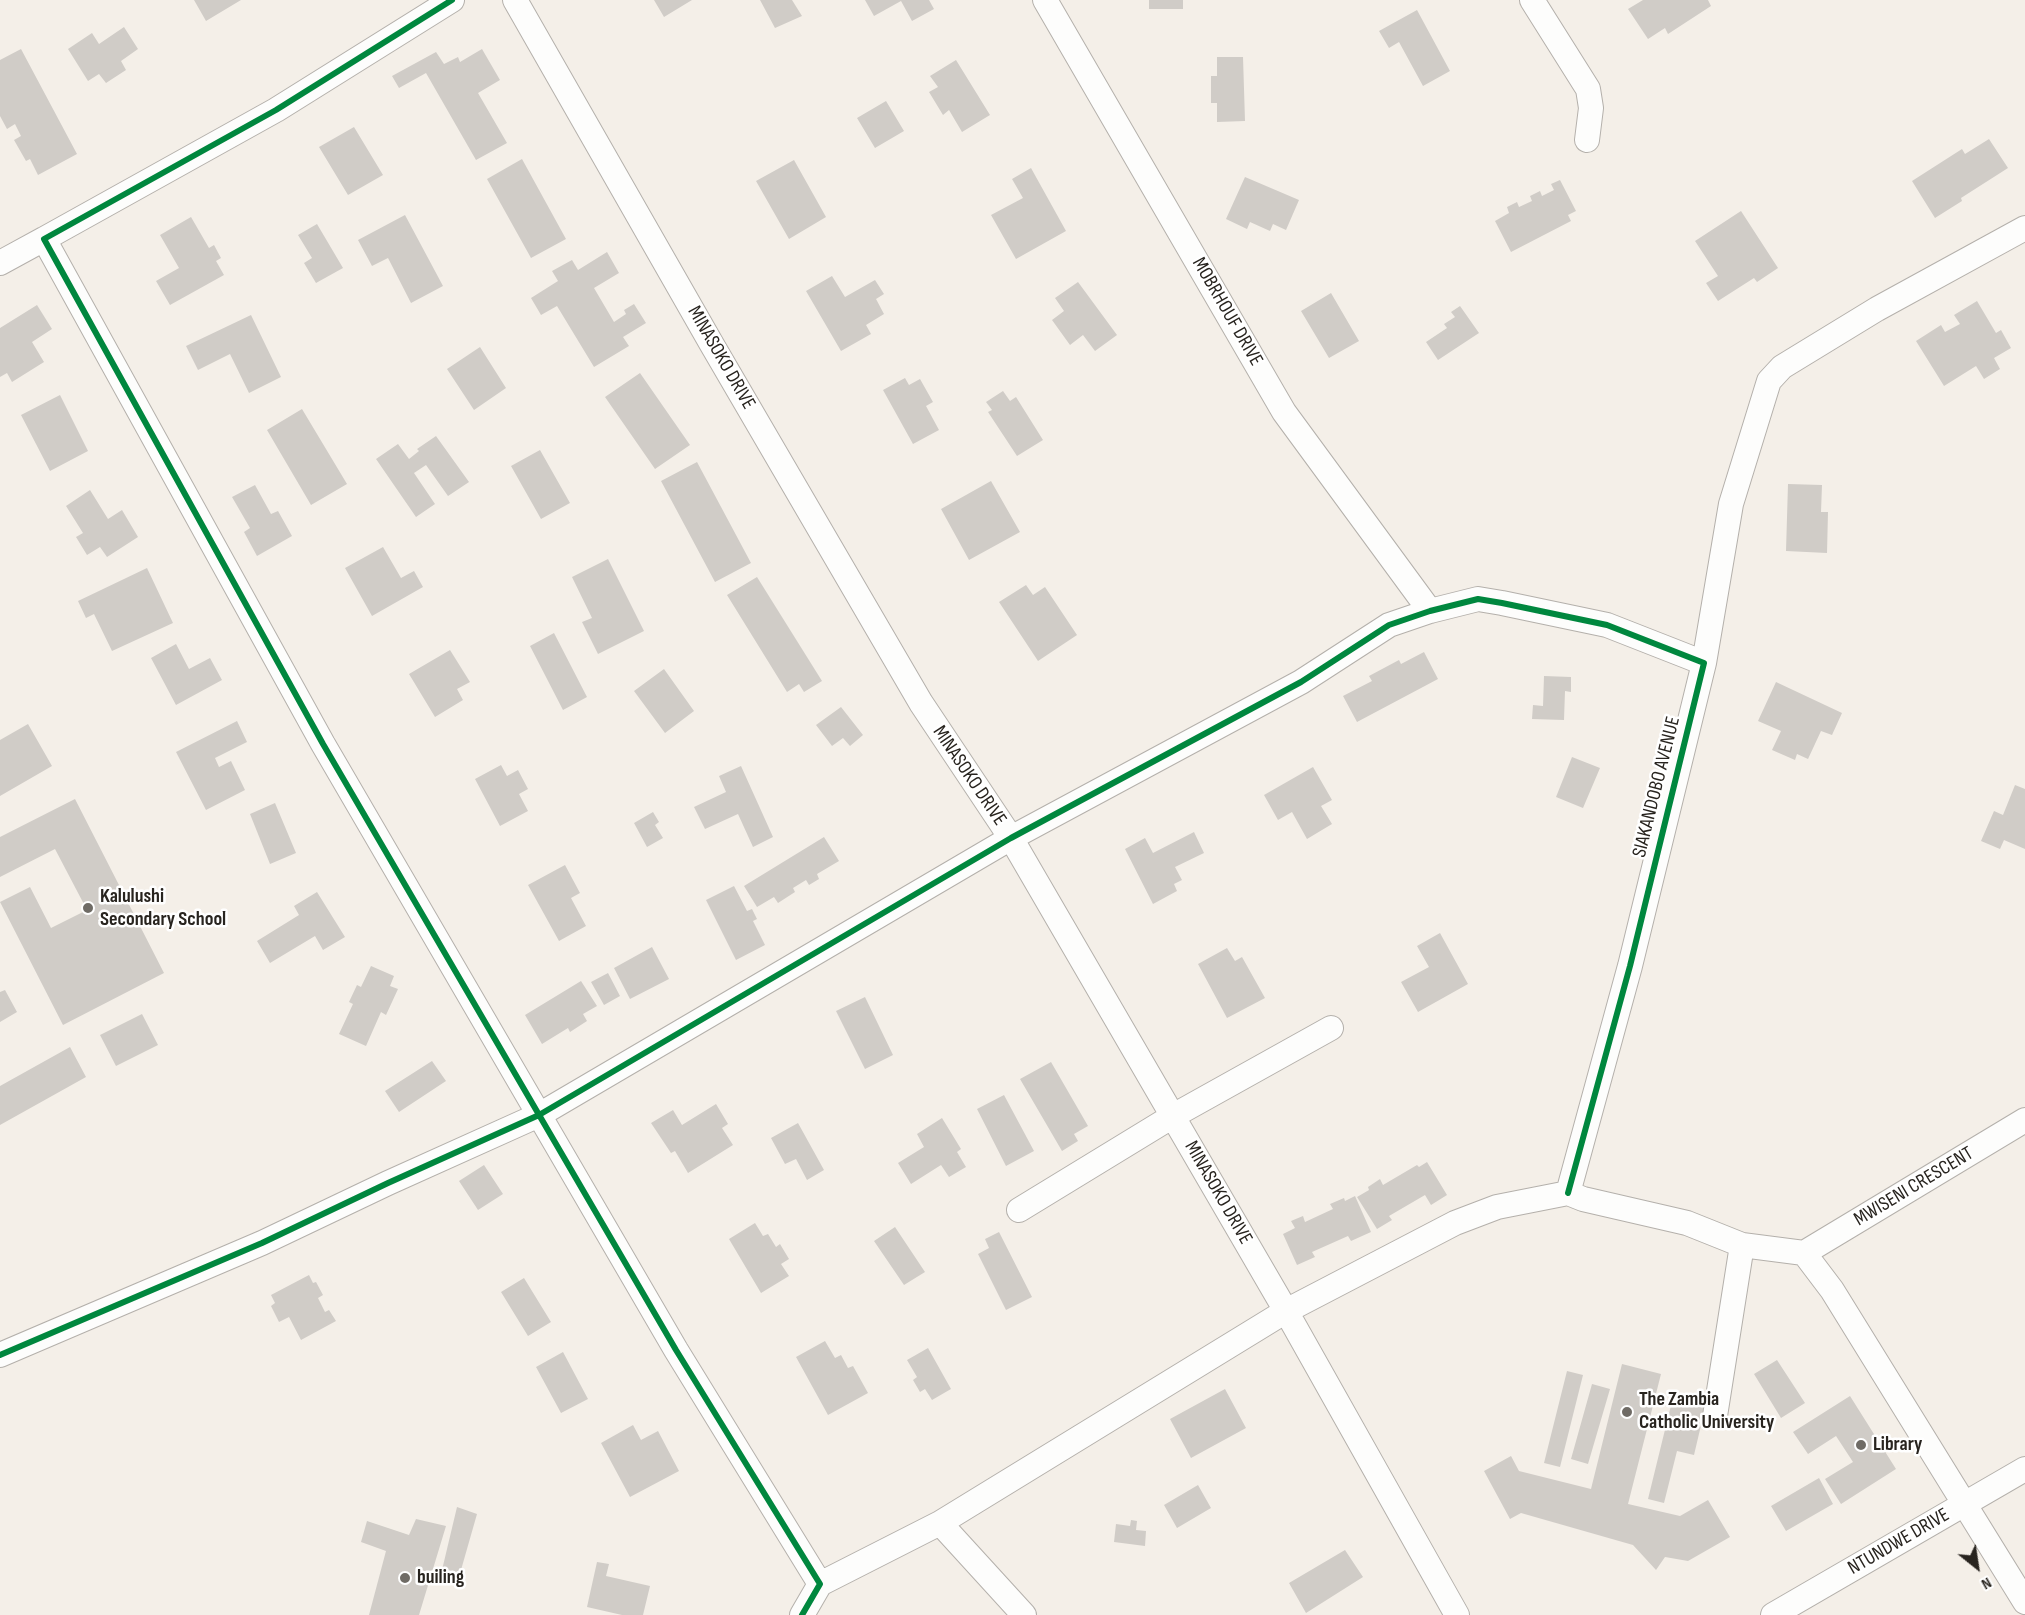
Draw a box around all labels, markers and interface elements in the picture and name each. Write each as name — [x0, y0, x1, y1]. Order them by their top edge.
street label: MOBRHOUF DRIVE — [1186, 254, 1268, 370]
street label: MINASOKO DRIVE — [682, 302, 760, 414]
street label: SIAKANDOBO AVENUE — [1628, 714, 1686, 860]
street label: MINASOKO DRIVE — [927, 722, 1011, 830]
place label: Kalulushi Secondary School — [100, 885, 226, 932]
marker: Kalulushi Secondary School — [81, 901, 95, 915]
street label: MINASOKO DRIVE — [1179, 1137, 1257, 1249]
street label: MWISENI CRESCENT — [1850, 1142, 1978, 1232]
place label: The Zambia Catholic University — [1639, 1388, 1774, 1435]
marker: The Zambia Catholic University — [1620, 1405, 1634, 1419]
place label: Library — [1873, 1433, 1922, 1457]
marker: Library — [1854, 1438, 1868, 1452]
street label: NTUNDWE DRIVE — [1844, 1503, 1954, 1581]
north arrow — [1947, 1537, 2007, 1597]
place label: builing — [417, 1566, 464, 1590]
marker: builing — [398, 1571, 412, 1585]
text: N — [1978, 1573, 1995, 1593]

